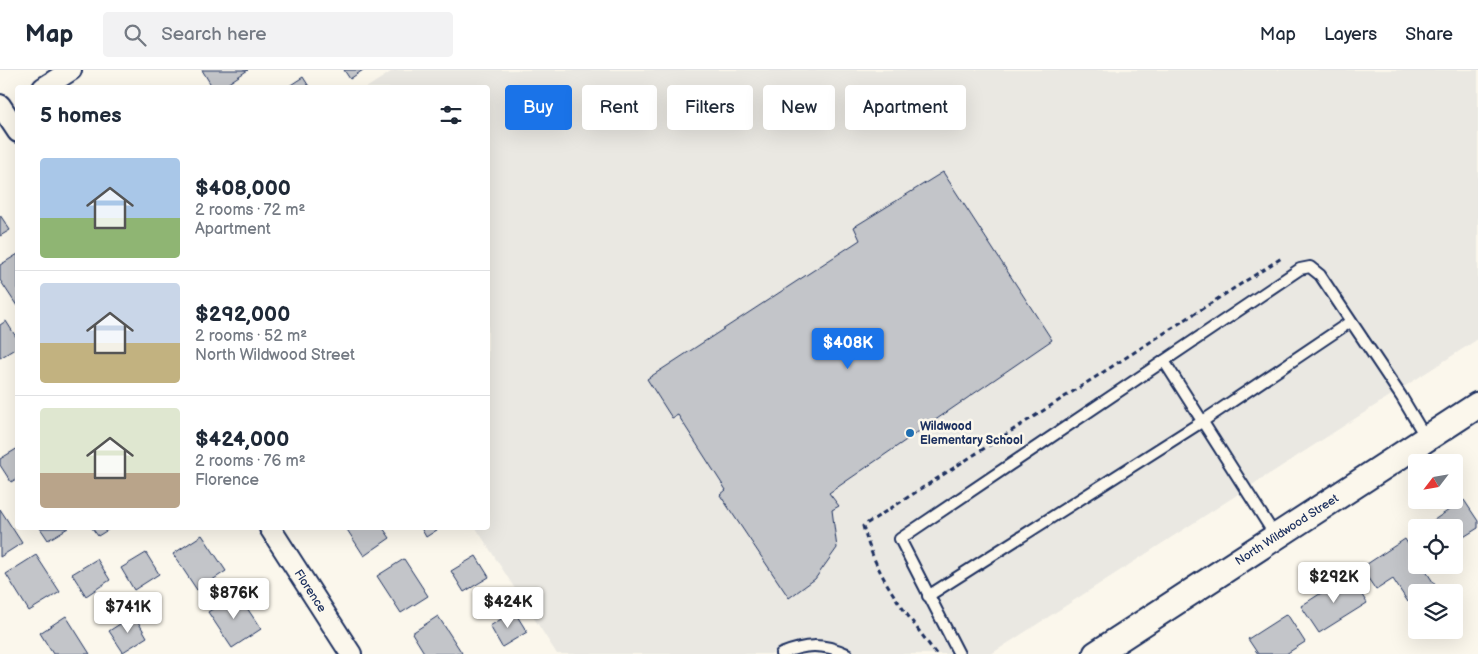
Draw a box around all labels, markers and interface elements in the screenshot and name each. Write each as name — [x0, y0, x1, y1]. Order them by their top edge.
search box — [103, 12, 453, 57]
text: Map — [25, 20, 73, 49]
icon: search — [121, 21, 149, 49]
text: Search here — [161, 23, 267, 46]
text: Map — [1260, 24, 1296, 45]
text: Layers — [1324, 24, 1377, 45]
text: Share — [1405, 24, 1453, 45]
chip: Buy — [505, 85, 572, 130]
chip: Rent — [582, 85, 657, 130]
chip: Filters — [667, 85, 753, 130]
chip: New — [763, 85, 835, 130]
chip: Apartment — [845, 85, 966, 130]
icon: filters — [437, 101, 465, 129]
text: 5 homes — [40, 103, 122, 128]
text: $408,000 — [195, 176, 291, 201]
icon: home — [80, 178, 140, 238]
text: 2 rooms · 72 m² — [195, 201, 305, 220]
text: Apartment — [195, 220, 271, 239]
text: $292,000 — [195, 302, 290, 327]
icon: home — [80, 303, 140, 363]
text: 2 rooms · 52 m² — [195, 327, 307, 346]
pin: $408K — [813, 328, 883, 370]
text: $408K — [823, 334, 873, 353]
text: North Wildwood Street — [195, 346, 355, 365]
place label: Wildwood Elementary School — [920, 419, 1023, 448]
text: $424,000 — [195, 427, 289, 452]
marker: Wildwood Elementary School — [904, 427, 916, 439]
icon: home — [80, 428, 140, 488]
text: 2 rooms · 76 m² — [195, 452, 306, 471]
north arrow — [1408, 454, 1462, 509]
map controls — [1408, 454, 1463, 639]
text: Florence — [195, 471, 259, 490]
street label: North Wildwood Street — [1233, 491, 1342, 569]
button: locate — [1408, 519, 1463, 574]
pin: $292K — [1299, 562, 1369, 604]
street label: Florence — [291, 567, 329, 615]
text: $292K — [1309, 568, 1359, 587]
pin: $876K — [199, 578, 269, 620]
text: $876K — [209, 584, 259, 603]
button: layers — [1408, 584, 1463, 639]
pin: $424K — [473, 586, 543, 629]
pin: $741K — [93, 592, 163, 634]
text: $424K — [483, 593, 533, 612]
text: $741K — [105, 598, 151, 617]

